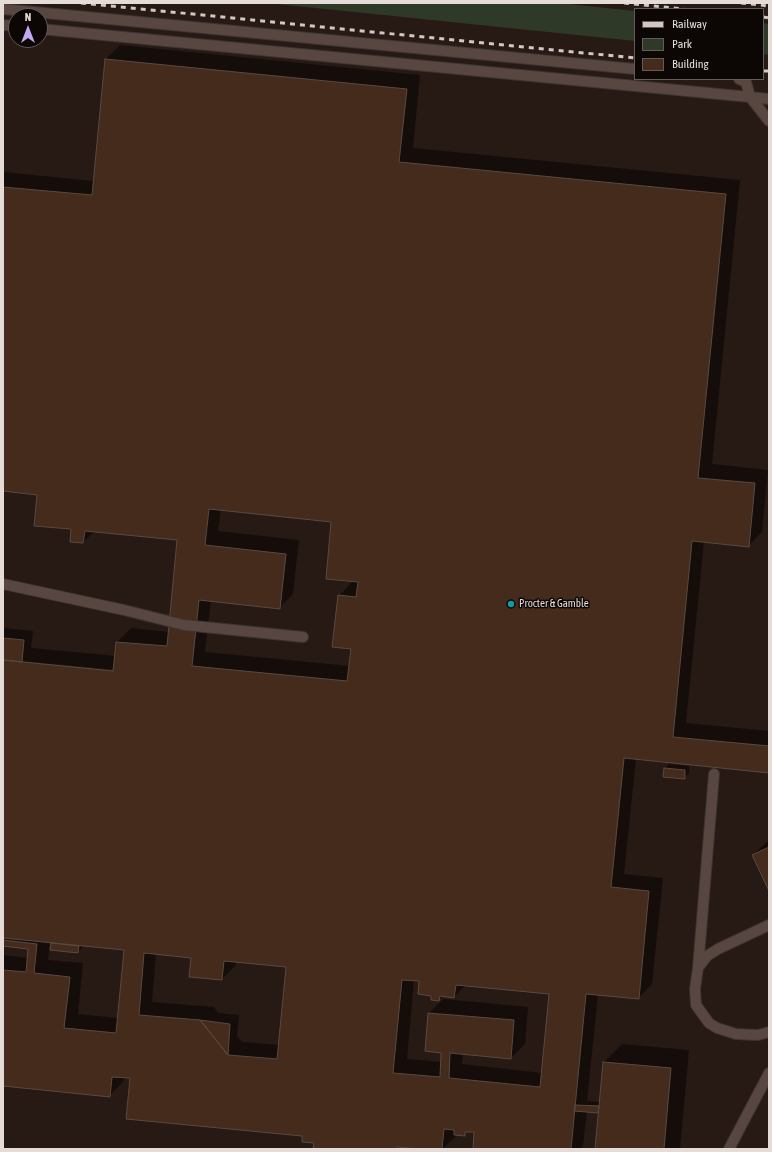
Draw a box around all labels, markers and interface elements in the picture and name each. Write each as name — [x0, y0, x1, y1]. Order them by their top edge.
north arrow — [8, 8, 48, 48]
legend — [634, 8, 764, 80]
text: N — [25, 11, 31, 23]
text: Railway — [672, 17, 707, 31]
text: Park — [672, 37, 692, 51]
text: Building — [672, 57, 709, 71]
place label: Procter & Gamble — [519, 597, 589, 611]
marker: Procter & Gamble — [506, 599, 516, 609]

